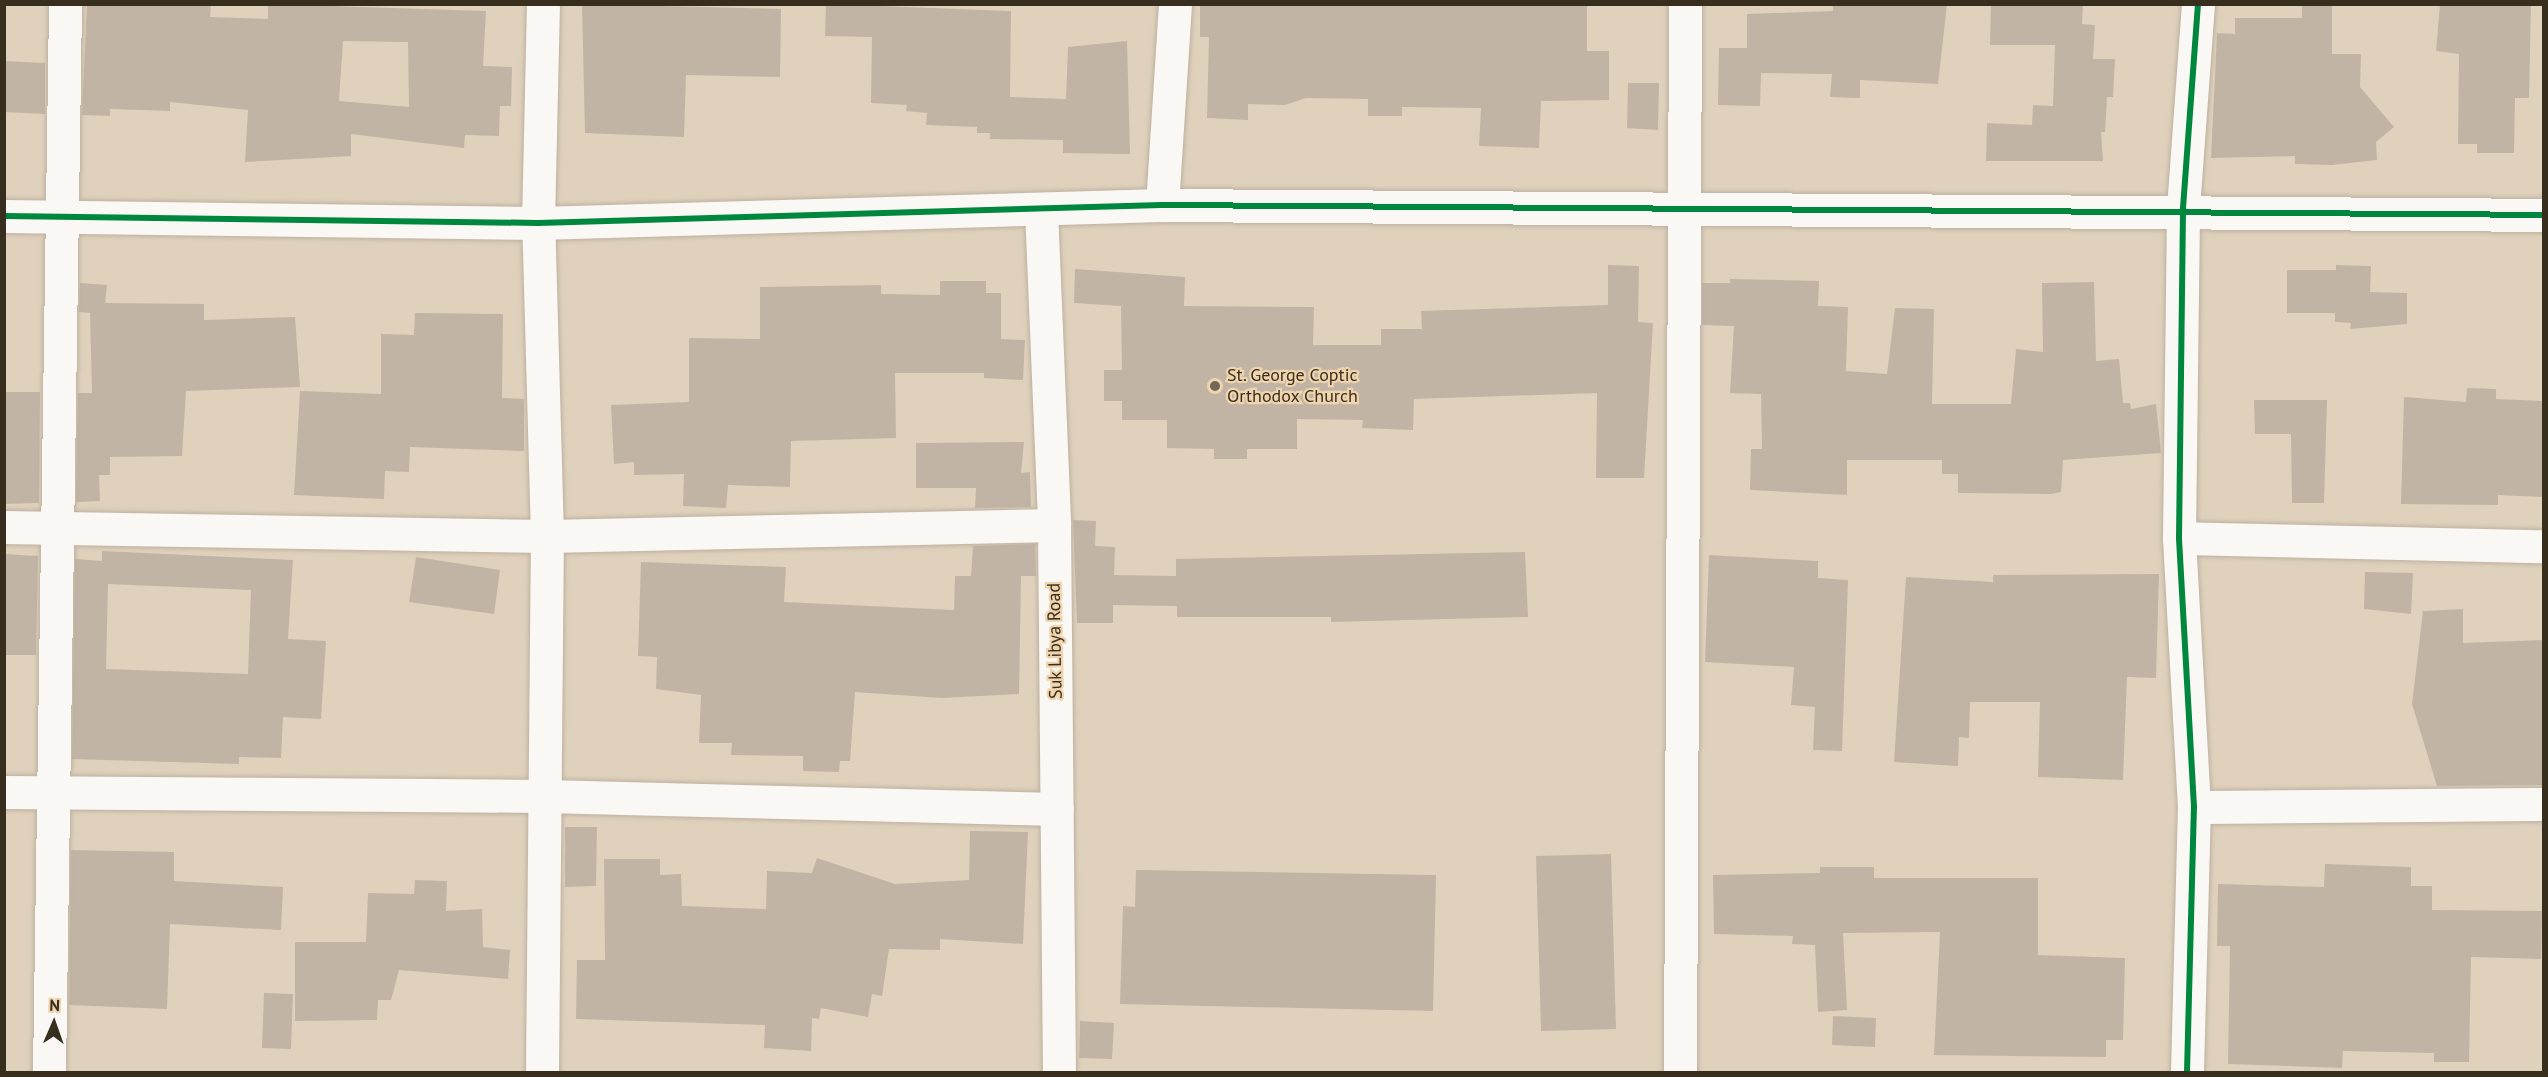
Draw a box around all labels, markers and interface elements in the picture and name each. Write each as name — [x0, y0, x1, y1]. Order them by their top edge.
place label: St. George Coptic Orthodox Church — [1227, 365, 1359, 407]
marker: St. George Coptic Orthodox Church — [1208, 379, 1222, 393]
street label: Suk Libya Road — [1043, 583, 1067, 699]
north arrow — [24, 993, 84, 1053]
text: N — [49, 995, 60, 1015]

